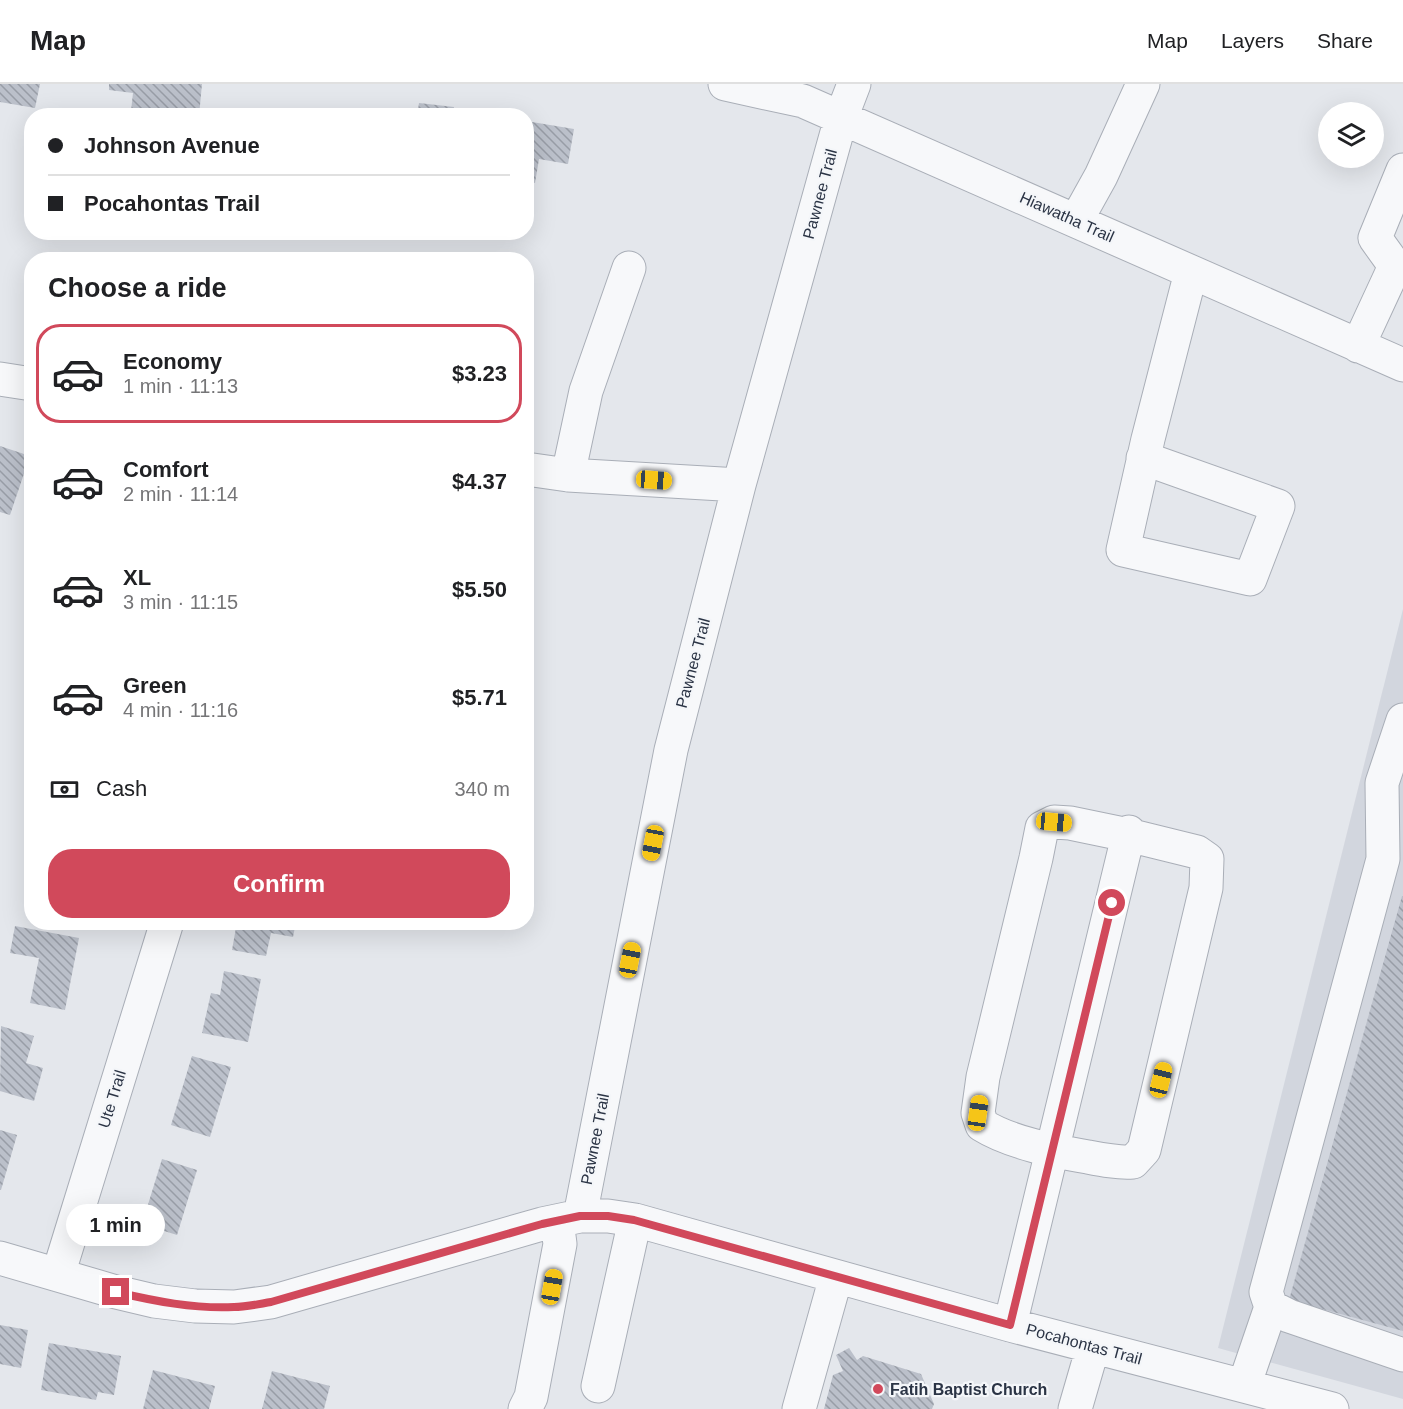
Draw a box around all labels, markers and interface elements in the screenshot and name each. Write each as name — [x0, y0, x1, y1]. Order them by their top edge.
text: Map — [30, 25, 86, 56]
text: Map — [1147, 29, 1188, 52]
text: Layers — [1221, 29, 1284, 52]
text: Share — [1317, 29, 1373, 52]
map controls — [1318, 102, 1384, 168]
button: layers — [1318, 102, 1384, 168]
text: Johnson Avenue — [84, 133, 260, 158]
street label: Pawnee Trail — [800, 147, 840, 241]
street label: Hiawatha Trail — [1017, 189, 1117, 245]
text: Pocahontas Trail — [84, 191, 260, 216]
text: Choose a ride — [48, 273, 227, 303]
icon: car — [51, 347, 105, 401]
text: Economy — [123, 349, 222, 374]
text: $3.23 — [452, 361, 507, 386]
text: 1 min · 11:13 — [123, 375, 238, 397]
icon: car — [51, 455, 105, 509]
text: Comfort — [123, 457, 209, 482]
text: $4.37 — [452, 469, 507, 494]
car — [635, 470, 673, 490]
text: 2 min · 11:14 — [123, 483, 238, 505]
icon: car — [51, 563, 105, 617]
text: XL — [123, 565, 151, 590]
text: $5.50 — [452, 577, 507, 602]
text: 3 min · 11:15 — [123, 591, 238, 613]
street label: Pawnee Trail — [673, 616, 713, 710]
icon: car — [51, 671, 105, 725]
text: Green — [123, 673, 187, 698]
text: $5.71 — [452, 685, 507, 710]
text: 4 min · 11:16 — [123, 699, 238, 721]
icon: cash — [48, 773, 81, 806]
text: Cash — [96, 776, 147, 801]
text: 340 m — [454, 778, 510, 800]
car — [1035, 811, 1073, 833]
car — [641, 824, 665, 862]
button: Confirm — [48, 849, 510, 918]
route start — [1098, 889, 1125, 916]
car — [618, 941, 642, 979]
car — [1148, 1060, 1174, 1100]
street label: Ute Trail — [95, 1068, 129, 1130]
street label: Pawnee Trail — [578, 1092, 612, 1186]
car — [967, 1094, 989, 1132]
callout: 1 min — [66, 1205, 166, 1247]
text: 1 min — [89, 1214, 142, 1236]
car — [540, 1268, 564, 1306]
route end — [102, 1278, 129, 1305]
street label: Pocahontas Trail — [1024, 1320, 1144, 1368]
place label: Fatih Baptist Church — [890, 1381, 1047, 1398]
marker: Fatih Baptist Church — [871, 1382, 885, 1396]

